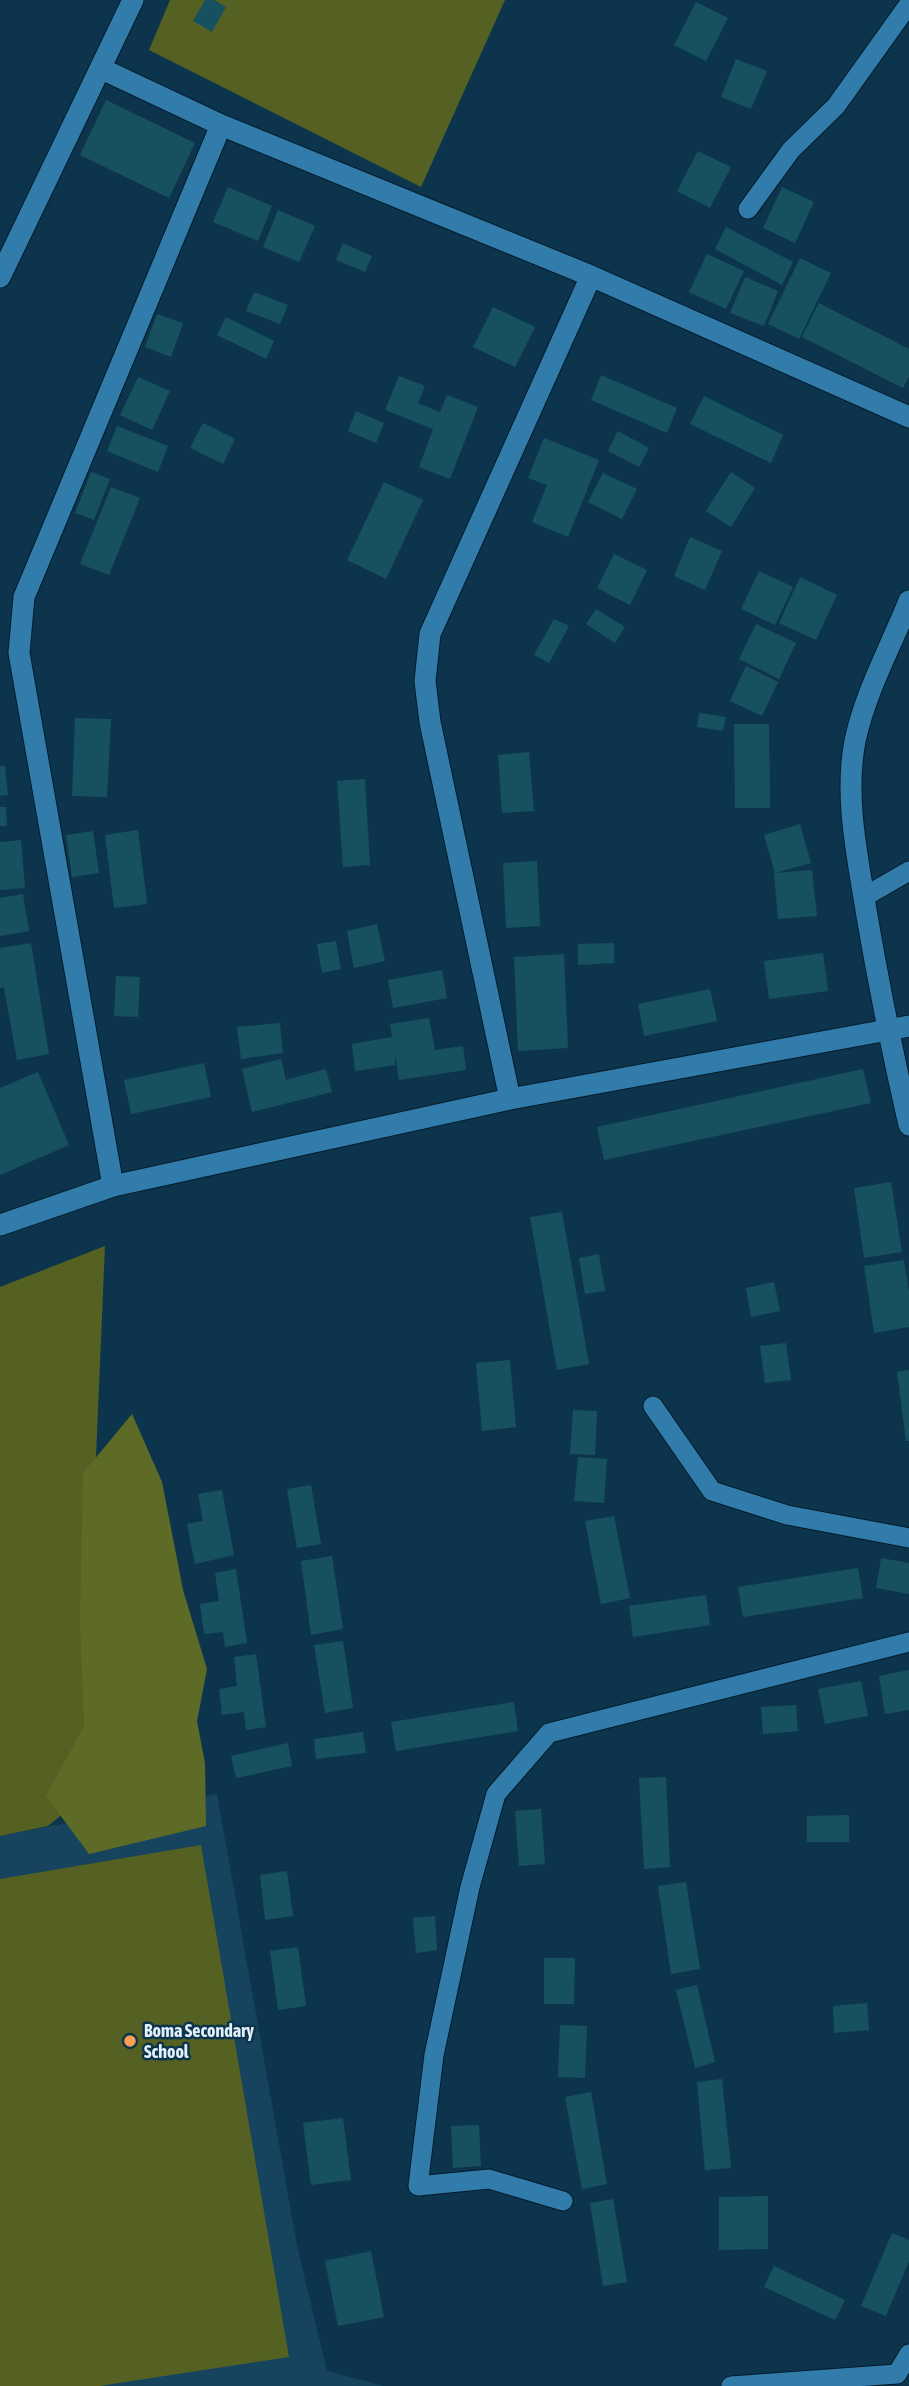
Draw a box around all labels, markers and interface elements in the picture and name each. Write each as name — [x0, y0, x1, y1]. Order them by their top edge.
place label: Boma Secondary School — [144, 2020, 254, 2062]
marker: Boma Secondary School — [122, 2033, 138, 2049]

